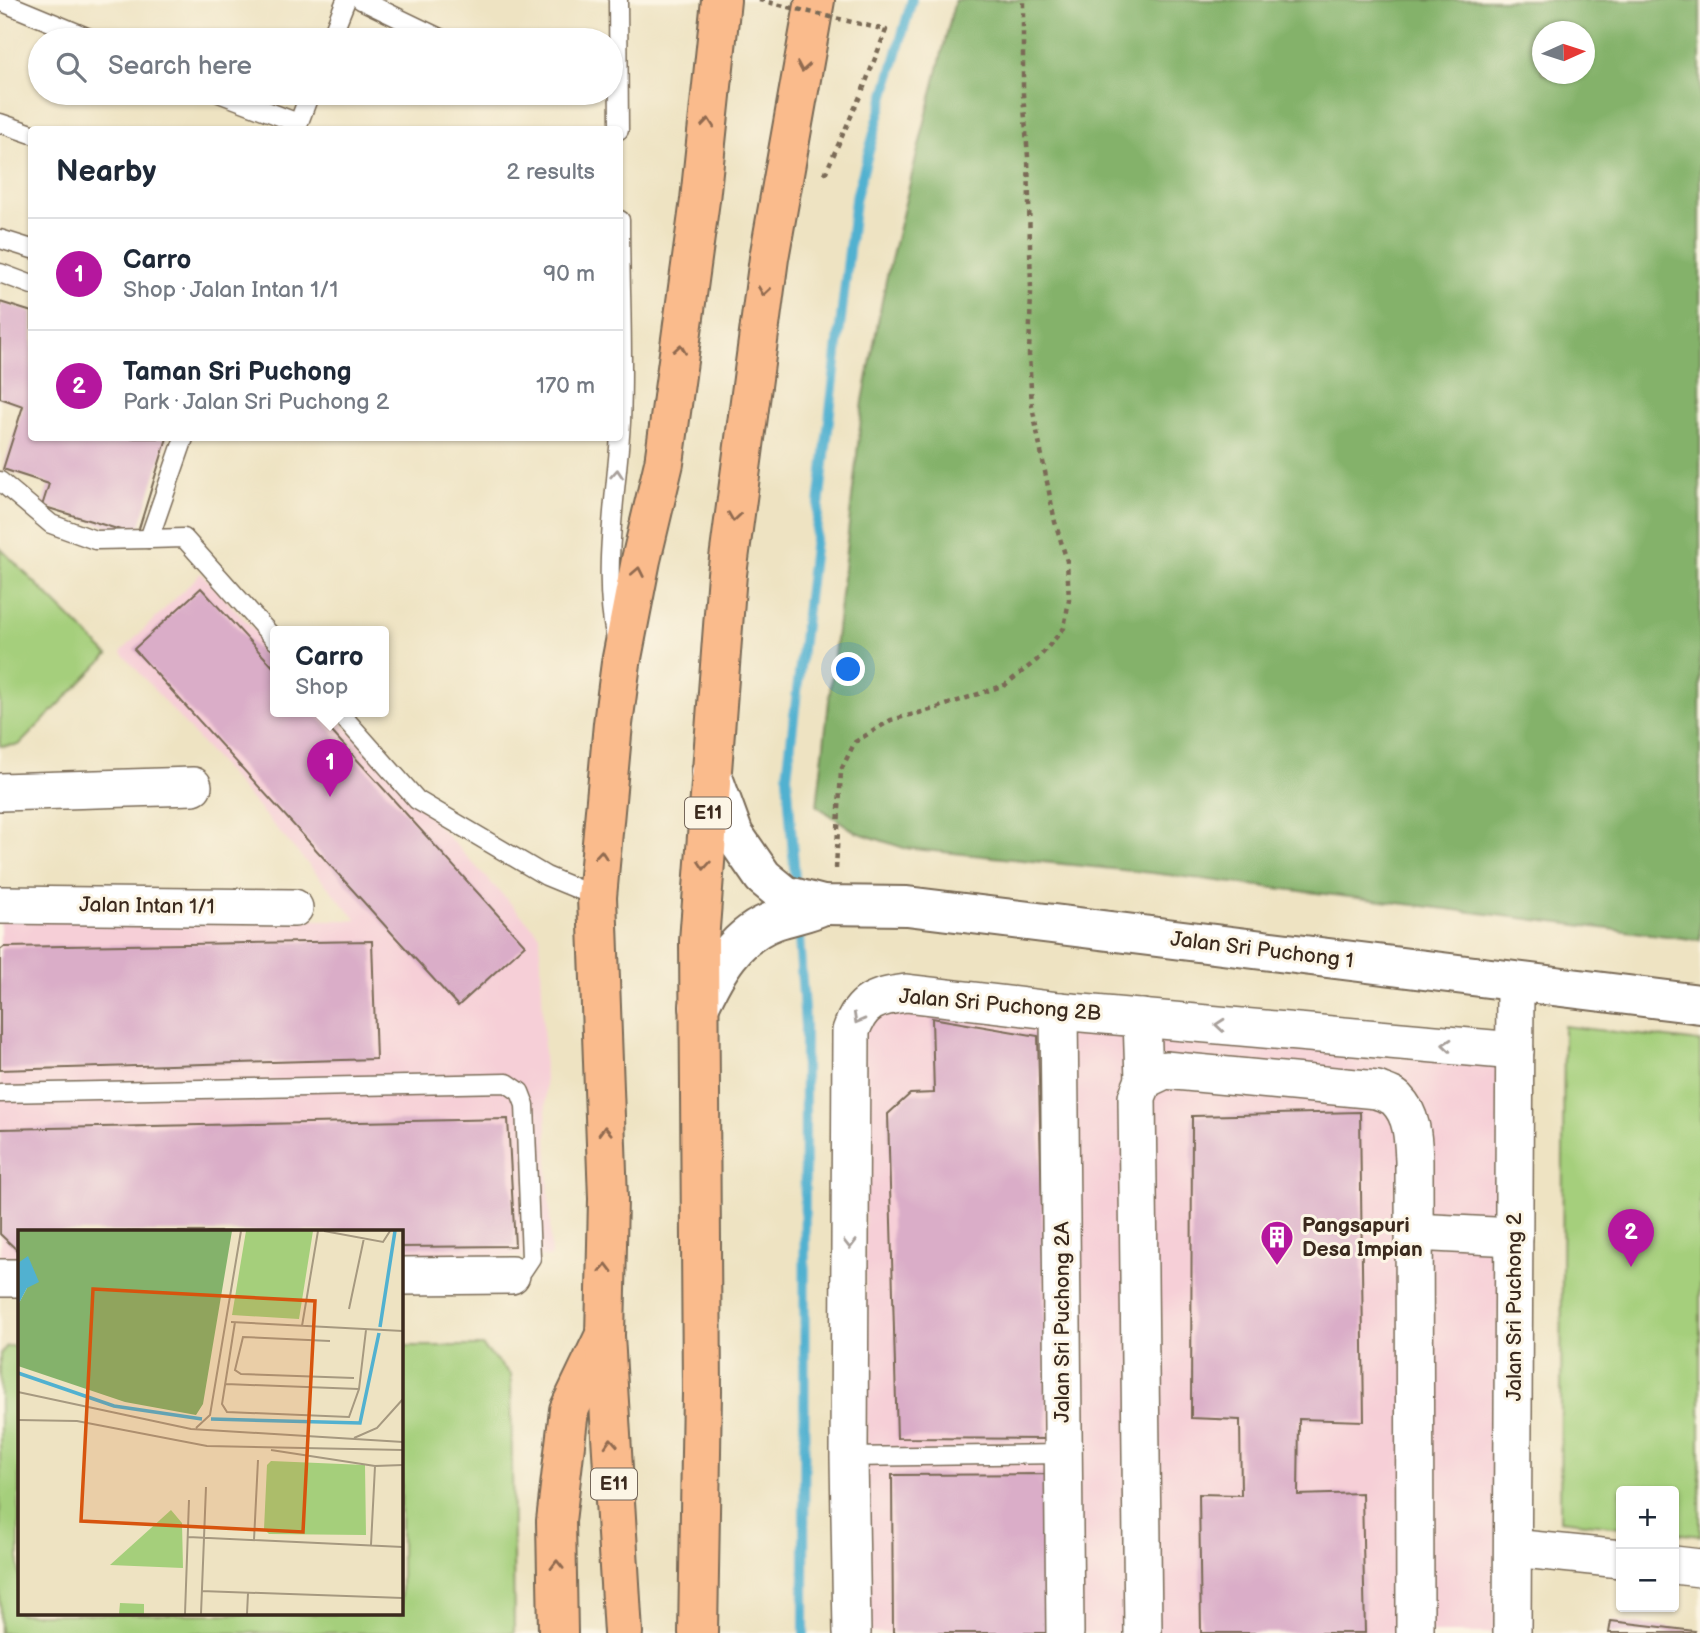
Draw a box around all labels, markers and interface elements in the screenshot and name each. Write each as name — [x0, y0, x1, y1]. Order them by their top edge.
north arrow — [1532, 21, 1595, 84]
search box — [28, 28, 623, 105]
icon: search — [52, 48, 90, 86]
text: Search here — [108, 51, 252, 82]
one-way arrow — [796, 61, 811, 73]
one-way arrow — [700, 117, 715, 128]
text: Nearby — [56, 154, 156, 190]
text: 2 results — [506, 158, 595, 186]
text: Carro — [123, 245, 191, 276]
text: 1 — [74, 260, 84, 288]
text: 90 m — [543, 260, 595, 288]
text: Shop · Jalan Intan 1/1 — [123, 276, 338, 304]
one-way arrow — [757, 285, 772, 297]
one-way arrow — [672, 343, 687, 355]
text: Taman Sri Puchong — [123, 357, 351, 388]
text: 2 — [72, 372, 86, 400]
text: 170 m — [536, 372, 595, 400]
text: Park · Jalan Sri Puchong 2 — [123, 388, 389, 416]
one-way arrow — [609, 468, 624, 479]
one-way arrow — [727, 511, 742, 523]
one-way arrow — [630, 566, 645, 578]
popup — [270, 626, 389, 717]
text: Carro — [295, 642, 364, 673]
your location — [831, 652, 865, 686]
text: Shop — [295, 673, 348, 701]
pin: 1 — [307, 739, 353, 797]
road number: E11 — [685, 798, 731, 828]
one-way arrow — [593, 849, 608, 860]
one-way arrow — [697, 860, 712, 871]
street label: Jalan Intan 1/1 — [79, 892, 215, 920]
street label: Jalan Sri Puchong 1 — [1169, 926, 1355, 974]
street label: Jalan Sri Puchong 2B — [898, 984, 1102, 1026]
one-way arrow — [853, 1011, 866, 1024]
one-way arrow — [1215, 1018, 1226, 1033]
one-way arrow — [1441, 1038, 1452, 1053]
one-way arrow — [598, 1125, 613, 1136]
pin: 2 — [1608, 1209, 1654, 1267]
street label: Jalan Sri Puchong 2 — [1502, 1212, 1527, 1401]
place label: Pangsapuri Desa Impian — [1302, 1213, 1423, 1262]
building icon: Pangsapuri Desa Impian — [1258, 1218, 1296, 1267]
street label: Jalan Sri Puchong 2A — [1050, 1221, 1075, 1423]
inset map — [18, 1230, 402, 1616]
one-way arrow — [842, 1239, 858, 1250]
one-way arrow — [599, 1262, 614, 1273]
one-way arrow — [604, 1437, 619, 1448]
road number: E11 — [591, 1468, 637, 1500]
map controls — [1616, 1486, 1679, 1612]
button: + — [1616, 1486, 1679, 1549]
button: − — [1616, 1549, 1679, 1612]
one-way arrow — [549, 1559, 565, 1570]

